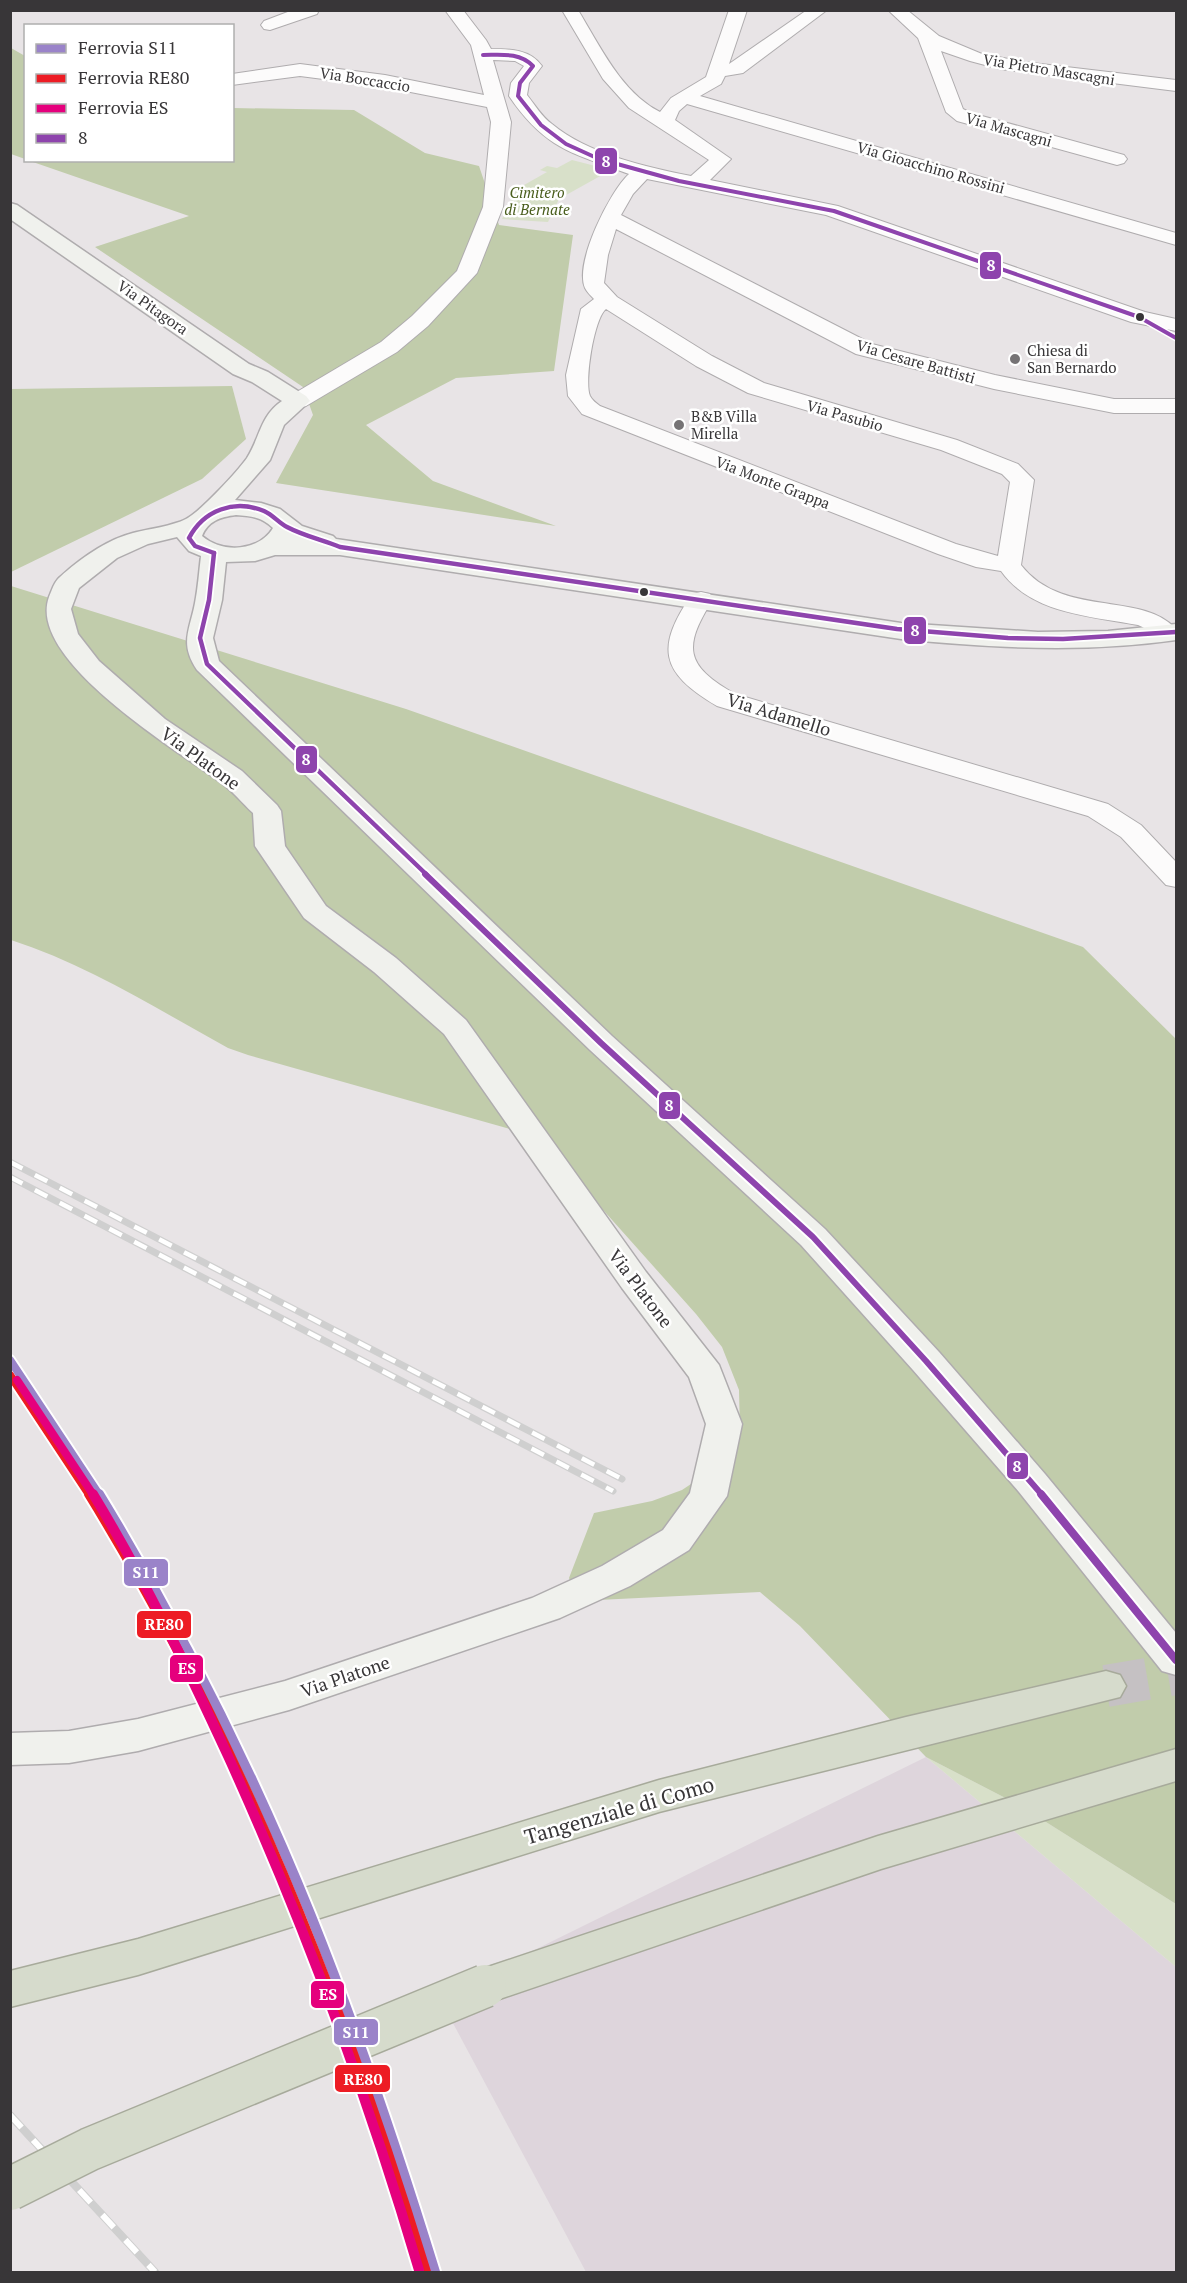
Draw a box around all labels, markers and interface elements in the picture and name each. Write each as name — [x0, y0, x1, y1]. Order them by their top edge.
legend — [24, 24, 234, 162]
text: Ferrovia S11 — [78, 35, 177, 59]
street label: Via Pietro Mascagni — [982, 49, 1116, 89]
street label: Via Boccaccio — [318, 62, 412, 96]
text: Ferrovia RE80 — [78, 65, 189, 89]
text: Ferrovia ES — [78, 95, 168, 119]
street label: Via Mascagni — [963, 107, 1055, 151]
text: 8 — [78, 125, 88, 149]
street label: Via Gioacchino Rossini — [855, 136, 1007, 198]
line badge: 8 — [594, 147, 618, 175]
text: 8 — [601, 150, 611, 172]
park label: Cimitero di Bernate — [504, 182, 570, 219]
line badge: 8 — [979, 251, 1002, 280]
text: 8 — [986, 254, 996, 276]
street label: Via Pitagora — [114, 275, 193, 339]
unlabelled marker — [1134, 311, 1146, 323]
street label: Via Cesare Battisti — [854, 334, 978, 388]
place label: Chiesa di San Bernardo — [1027, 340, 1117, 377]
marker: Chiesa di San Bernardo — [1008, 352, 1022, 366]
street label: Via Pasubio — [804, 395, 886, 435]
place label: B&B Villa Mirella — [691, 406, 758, 443]
marker: B&B Villa Mirella — [672, 418, 686, 432]
street label: Via Monte Grappa — [713, 451, 834, 513]
unlabelled marker — [638, 586, 650, 598]
line badge: 8 — [903, 616, 927, 645]
text: 8 — [910, 619, 920, 641]
street label: Via Adamello — [724, 687, 834, 741]
street label: Via Platone — [156, 721, 246, 795]
line badge: 8 — [295, 745, 318, 774]
text: 8 — [301, 748, 311, 770]
line badge: 8 — [658, 1091, 681, 1120]
text: 8 — [664, 1094, 674, 1116]
street label: Via Platone — [603, 1244, 679, 1332]
line badge: 8 — [1006, 1452, 1029, 1480]
text: 8 — [1012, 1455, 1022, 1477]
line badge: S11 — [123, 1558, 169, 1587]
text: S11 — [132, 1561, 160, 1583]
line badge: RE80 — [136, 1610, 192, 1639]
text: RE80 — [145, 1613, 183, 1635]
street label: Via Platone — [297, 1650, 393, 1702]
line badge: ES — [169, 1654, 204, 1683]
text: ES — [178, 1657, 196, 1679]
street label: Tangenziale di Como — [521, 1770, 717, 1850]
line badge: ES — [310, 1980, 345, 2009]
text: ES — [319, 1983, 337, 2005]
line badge: S11 — [333, 2018, 379, 2046]
text: S11 — [342, 2021, 370, 2043]
line badge: RE80 — [334, 2064, 391, 2093]
text: RE80 — [344, 2068, 382, 2090]

